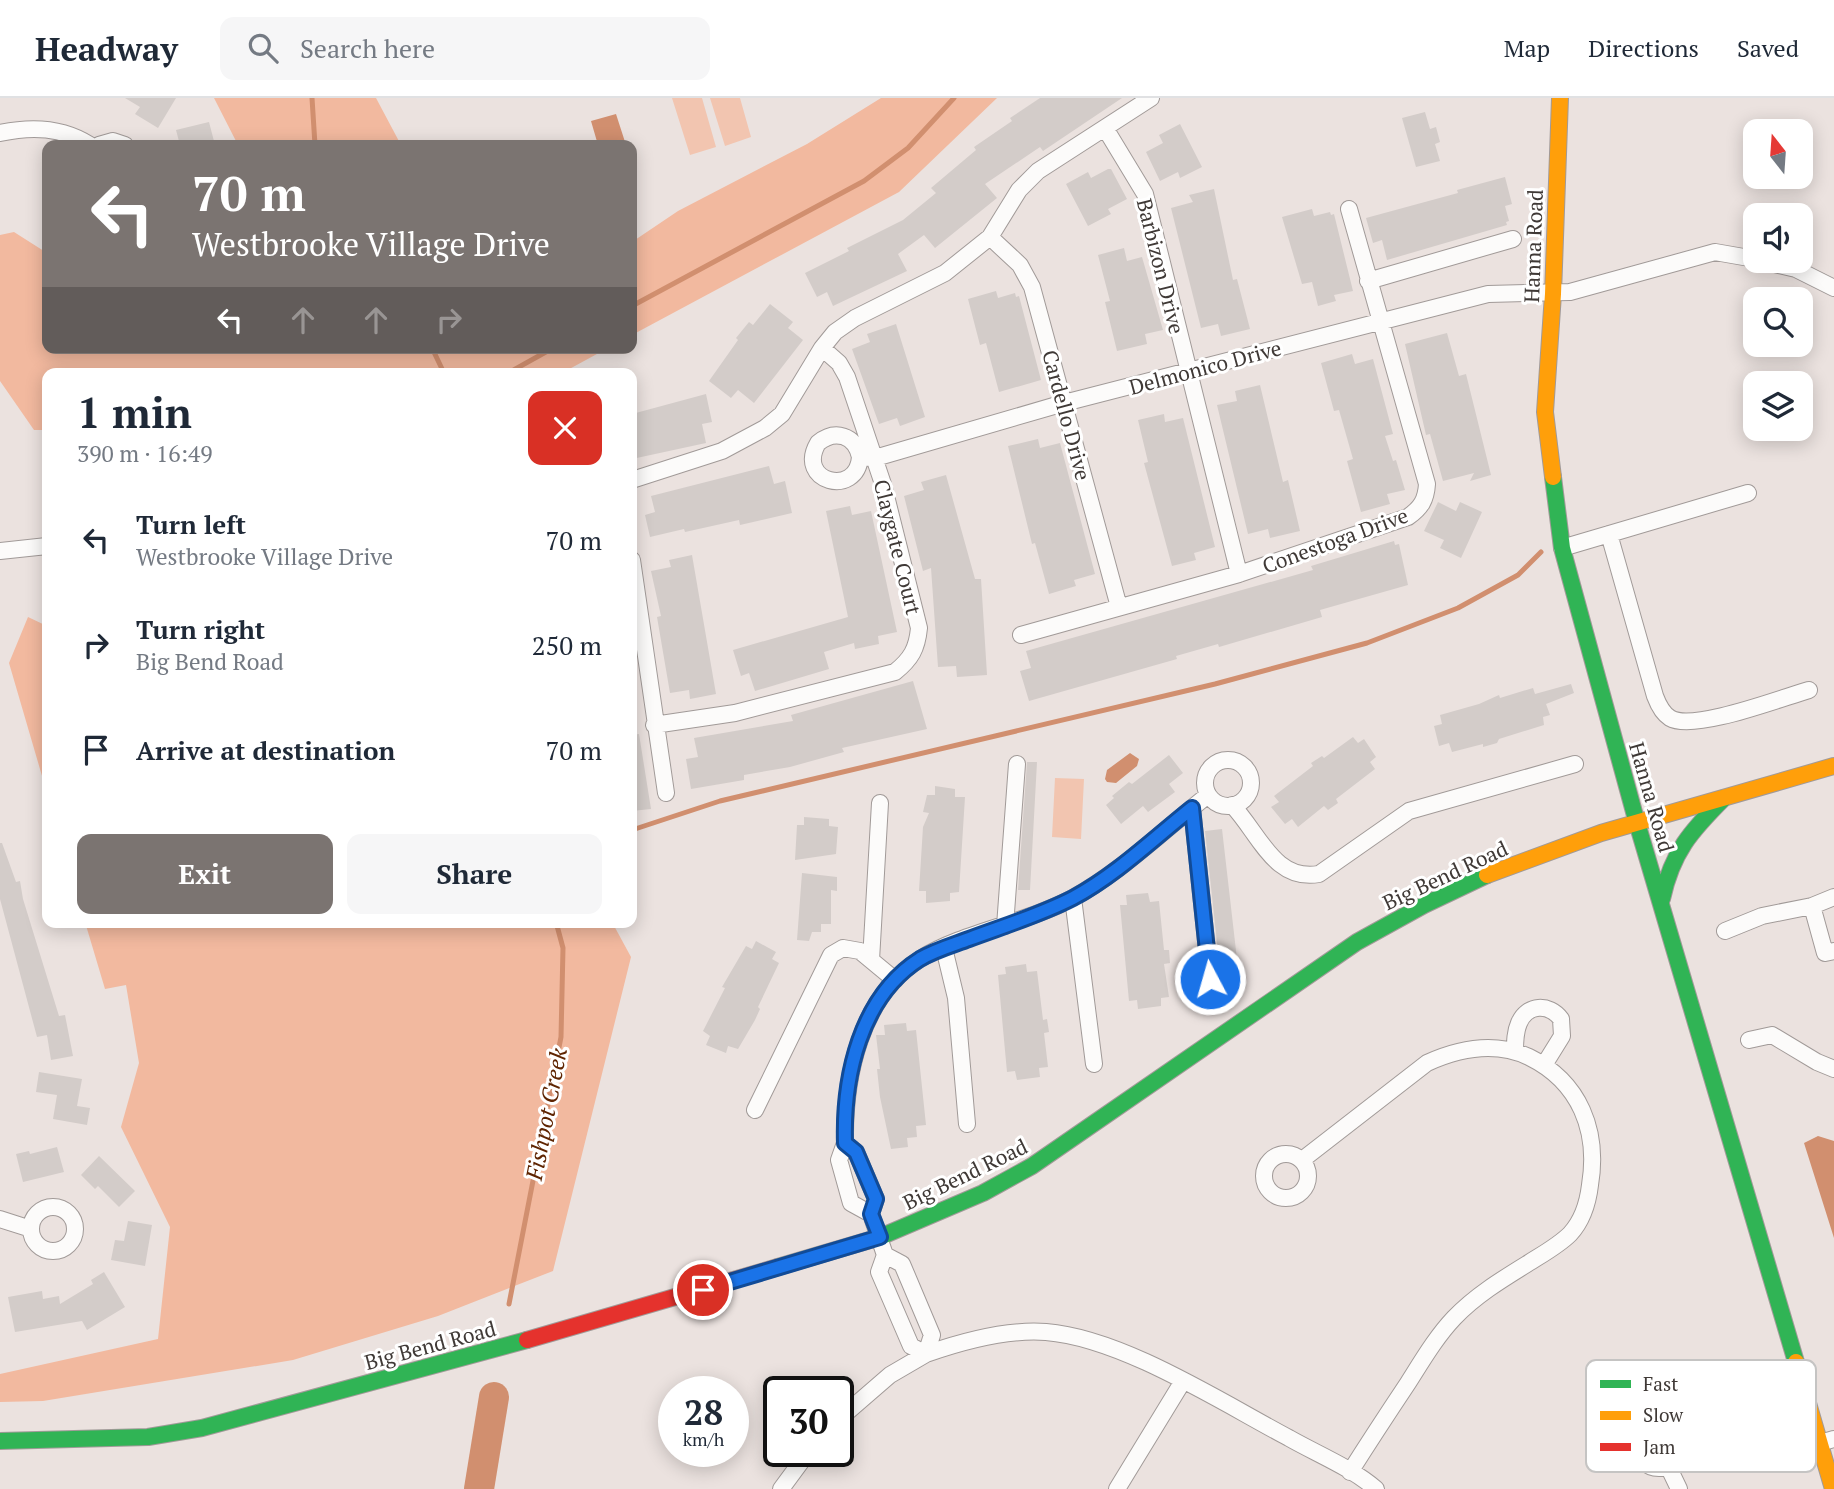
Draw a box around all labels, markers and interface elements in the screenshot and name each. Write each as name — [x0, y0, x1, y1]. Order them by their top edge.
search box — [220, 17, 710, 80]
text: Headway — [35, 27, 178, 70]
icon: search — [244, 29, 282, 67]
text: Search here — [300, 31, 435, 65]
text: Map — [1504, 32, 1550, 64]
text: Directions — [1588, 32, 1699, 64]
text: Saved — [1737, 32, 1799, 64]
north arrow — [1743, 119, 1813, 189]
map controls — [1743, 119, 1813, 441]
text: 70 m — [192, 160, 306, 225]
icon: left — [77, 168, 168, 259]
street label: Hanna Road — [1517, 189, 1549, 303]
street label: Barbizon Drive — [1131, 195, 1191, 337]
button: sound — [1743, 203, 1813, 273]
text: Westbrooke Village Drive — [192, 223, 550, 265]
button: search — [1743, 287, 1813, 357]
icon: left — [211, 301, 249, 339]
icon: ahead — [284, 301, 322, 339]
icon: ahead — [357, 301, 395, 339]
icon: right — [430, 301, 468, 339]
street label: Delmonico Drive — [1126, 333, 1284, 401]
street label: Cardello Drive — [1036, 347, 1098, 483]
button: layers — [1743, 371, 1813, 441]
text: 1 min — [77, 384, 192, 440]
button: close — [528, 391, 602, 465]
text: 390 m · 16:49 — [77, 438, 212, 469]
street label: Claygate Court — [868, 477, 928, 618]
street label: Conestoga Drive — [1258, 501, 1412, 579]
text: Turn left — [136, 507, 246, 541]
icon: left — [77, 521, 115, 559]
text: 70 m — [546, 523, 602, 557]
text: Westbrooke Village Drive — [136, 541, 393, 572]
text: Turn right — [136, 612, 265, 646]
icon: right — [77, 626, 115, 664]
text: 250 m — [532, 628, 602, 662]
text: Big Bend Road — [136, 646, 284, 677]
icon: arrive — [77, 731, 115, 769]
text: Arrive at destination — [136, 733, 395, 767]
text: 70 m — [546, 733, 602, 767]
street label: Hanna Road — [1623, 739, 1681, 856]
button: Exit — [77, 834, 333, 914]
button: Share — [347, 834, 602, 914]
street label: Big Bend Road — [1378, 834, 1512, 916]
position arrow — [1173, 942, 1247, 1016]
water label: Fishpot Creek — [518, 1045, 574, 1184]
street label: Big Bend Road — [898, 1132, 1032, 1216]
pin — [673, 1260, 733, 1320]
icon: arrive — [684, 1271, 722, 1309]
street label: Big Bend Road — [361, 1314, 499, 1376]
legend — [1586, 1360, 1816, 1472]
text: Fast — [1643, 1371, 1678, 1396]
speed limit sign: 30 — [763, 1376, 854, 1467]
text: 28 — [684, 1389, 723, 1435]
text: Slow — [1643, 1402, 1684, 1427]
text: km/h — [683, 1427, 724, 1451]
text: Jam — [1643, 1434, 1676, 1459]

